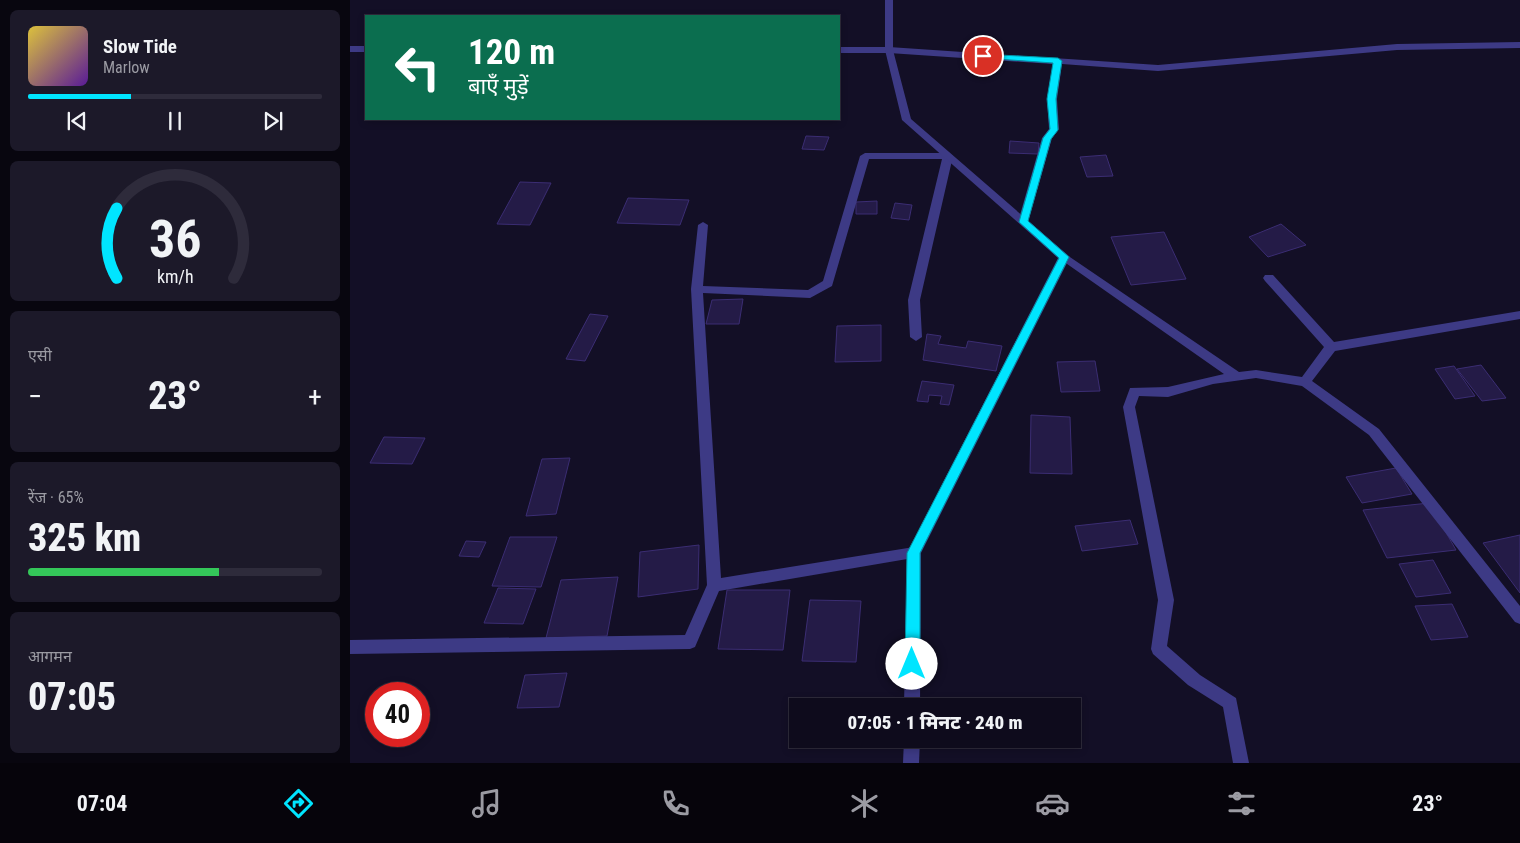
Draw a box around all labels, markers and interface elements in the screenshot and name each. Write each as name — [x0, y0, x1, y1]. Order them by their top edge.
text: 120 m — [468, 32, 555, 73]
text: Slow Tide — [103, 35, 177, 58]
icon: left — [385, 35, 450, 100]
pin — [962, 35, 1004, 77]
icon: arrive — [969, 42, 997, 70]
text: Marlow — [103, 58, 150, 77]
text: बाएँ मुड़ें — [468, 74, 528, 99]
icon: previous — [63, 107, 91, 135]
icon: pause — [161, 107, 189, 135]
icon: next — [259, 107, 287, 135]
text: 36 — [149, 209, 201, 270]
text: km/h — [157, 266, 193, 287]
text: एसी — [28, 346, 52, 365]
text: 23° — [148, 374, 202, 418]
text: − — [28, 380, 42, 413]
text: + — [308, 380, 322, 413]
text: रेंज · 65% — [28, 488, 84, 507]
text: 325 km — [28, 516, 141, 560]
position arrow — [885, 637, 937, 689]
text: आगमन — [28, 647, 72, 666]
text: 07:05 — [28, 675, 116, 719]
speed limit sign: 40 — [365, 682, 430, 747]
text: 07:05 · 1 मिनट · 240 m — [847, 711, 1023, 734]
icon: directions — [281, 786, 316, 821]
icon: music — [469, 786, 504, 821]
icon: phone — [658, 786, 693, 821]
icon: climate — [847, 786, 882, 821]
icon: car — [1035, 786, 1070, 821]
icon: filters — [1224, 786, 1259, 821]
text: 07:04 — [77, 791, 127, 816]
text: 23° — [1412, 791, 1443, 816]

